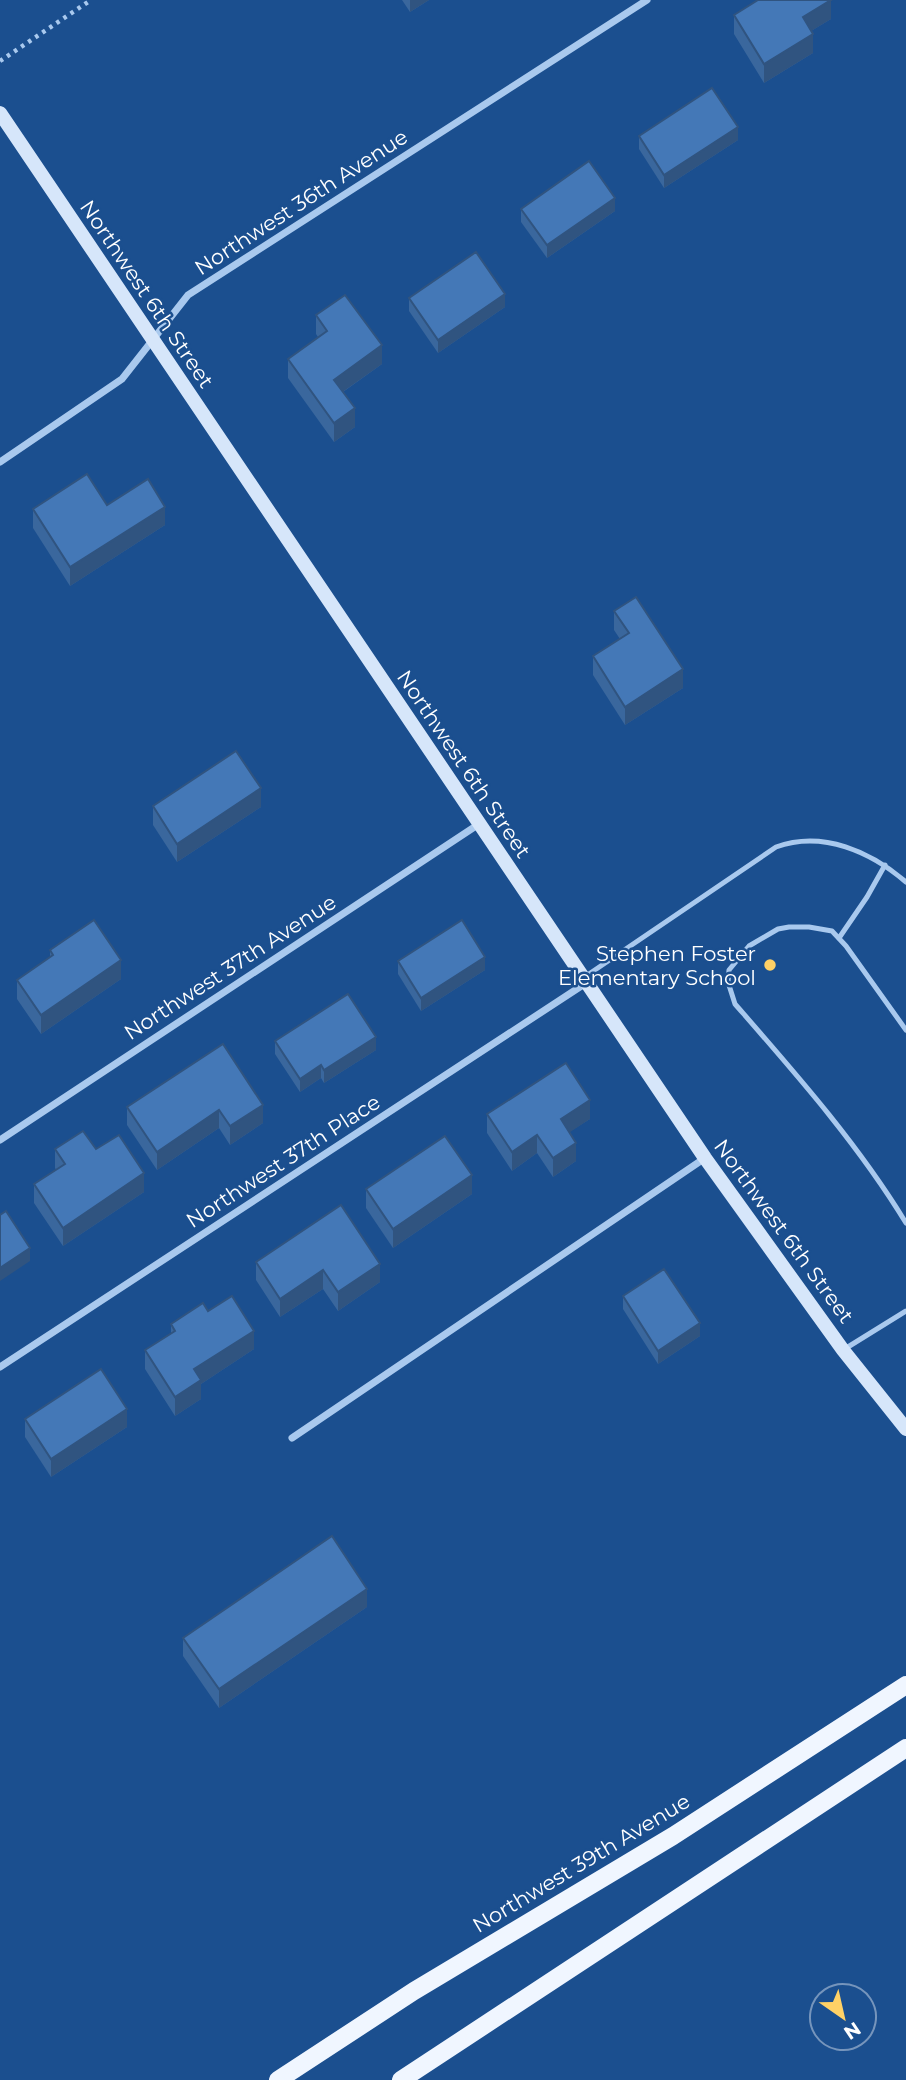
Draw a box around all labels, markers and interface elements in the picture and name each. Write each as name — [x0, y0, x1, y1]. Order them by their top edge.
street label: Northwest 36th Avenue — [190, 124, 412, 280]
street label: Northwest 6th Street — [75, 195, 219, 393]
street label: Northwest 6th Street — [392, 665, 536, 863]
street label: Northwest 37th Avenue — [119, 889, 341, 1045]
place label: Stephen Foster Elementary School — [558, 941, 756, 990]
marker: Stephen Foster Elementary School — [762, 957, 778, 973]
street label: Northwest 37th Place — [181, 1089, 385, 1233]
street label: Northwest 6th Street — [709, 1134, 859, 1328]
street label: Northwest 39th Avenue — [468, 1788, 694, 1938]
north arrow — [808, 1982, 878, 2052]
text: N — [839, 2017, 865, 2045]

